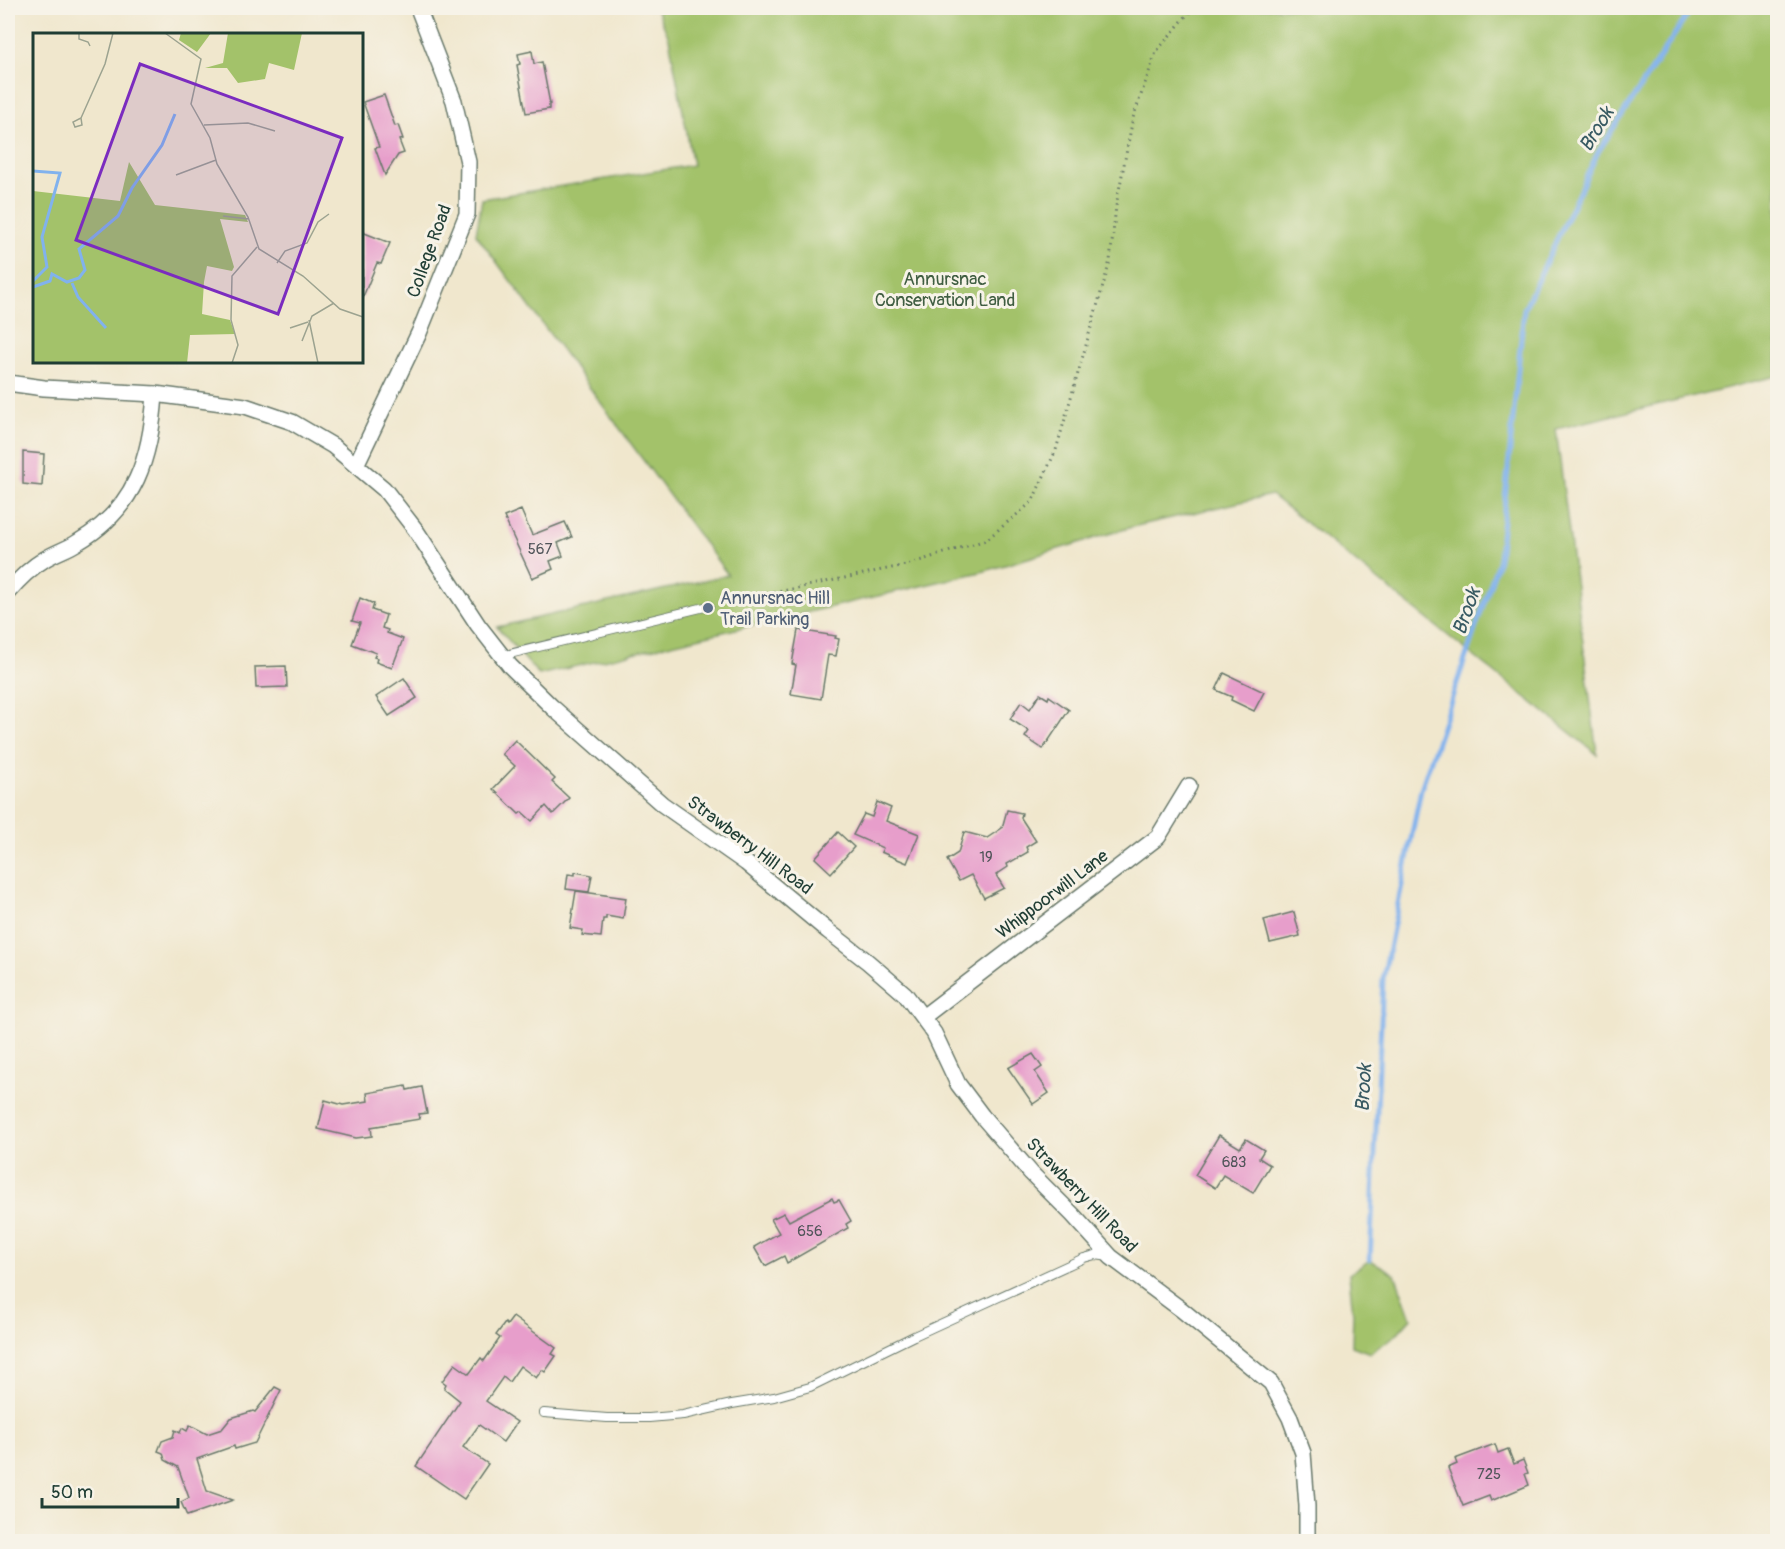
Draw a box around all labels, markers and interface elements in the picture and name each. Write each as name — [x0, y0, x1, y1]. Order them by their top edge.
inset map — [33, 33, 363, 363]
water label: Brook — [1573, 101, 1620, 156]
street label: College Road — [402, 202, 457, 301]
park label: Annursnac Conservation Land — [875, 268, 1015, 312]
house number: 567 — [528, 540, 552, 559]
water label: Brook — [1447, 583, 1487, 638]
place label: Annursnac Hill Trail Parking — [720, 587, 830, 631]
marker: Annursnac Hill Trail Parking — [701, 601, 715, 615]
street label: Strawberry Hill Road — [682, 791, 817, 900]
street label: Whippoorwill Lane — [992, 845, 1113, 944]
house number: 19 — [979, 848, 993, 867]
water label: Brook — [1350, 1062, 1377, 1113]
street label: Strawberry Hill Road — [1021, 1133, 1142, 1258]
house number: 683 — [1222, 1153, 1246, 1172]
house number: 656 — [797, 1222, 823, 1241]
house number: 725 — [1477, 1465, 1501, 1484]
scale bar — [42, 1471, 178, 1509]
text: 50 m — [51, 1481, 93, 1504]

